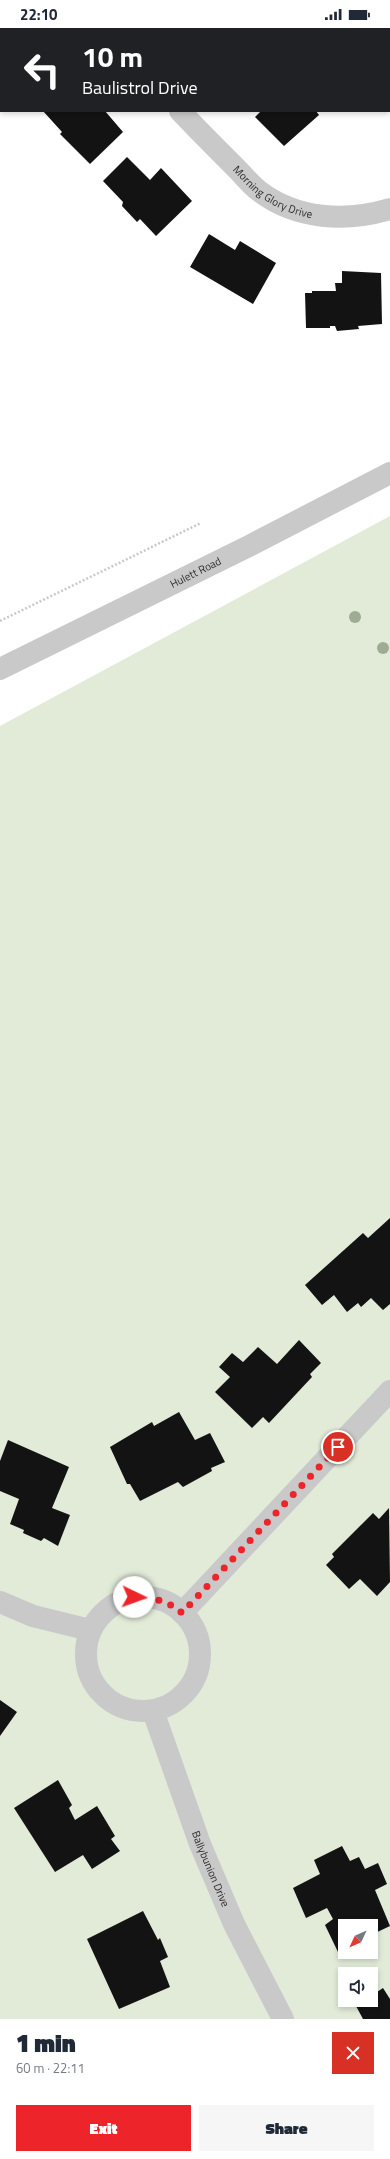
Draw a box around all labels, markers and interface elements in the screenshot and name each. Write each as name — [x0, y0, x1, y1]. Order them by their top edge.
text: 22:10 — [20, 3, 57, 26]
text: 10 m — [82, 35, 143, 78]
icon: left — [16, 44, 68, 96]
text: Baulistrol Drive — [82, 74, 198, 101]
street label: Morning Glory Drive — [229, 162, 314, 222]
street label: Hulett Road — [167, 553, 224, 592]
pin — [321, 1430, 355, 1464]
icon: arrive — [327, 1436, 349, 1458]
position arrow — [113, 1576, 155, 1618]
street label: Ballybunion Drive — [188, 1829, 234, 1910]
north arrow — [338, 1919, 378, 1959]
map controls — [338, 1919, 378, 2007]
button: sound — [338, 1967, 378, 2007]
text: 1 min — [16, 2025, 76, 2061]
button: close — [332, 2032, 374, 2074]
text: 60 m · 22:11 — [16, 2058, 85, 2078]
button: Exit — [16, 2105, 191, 2151]
button: Share — [199, 2105, 374, 2151]

